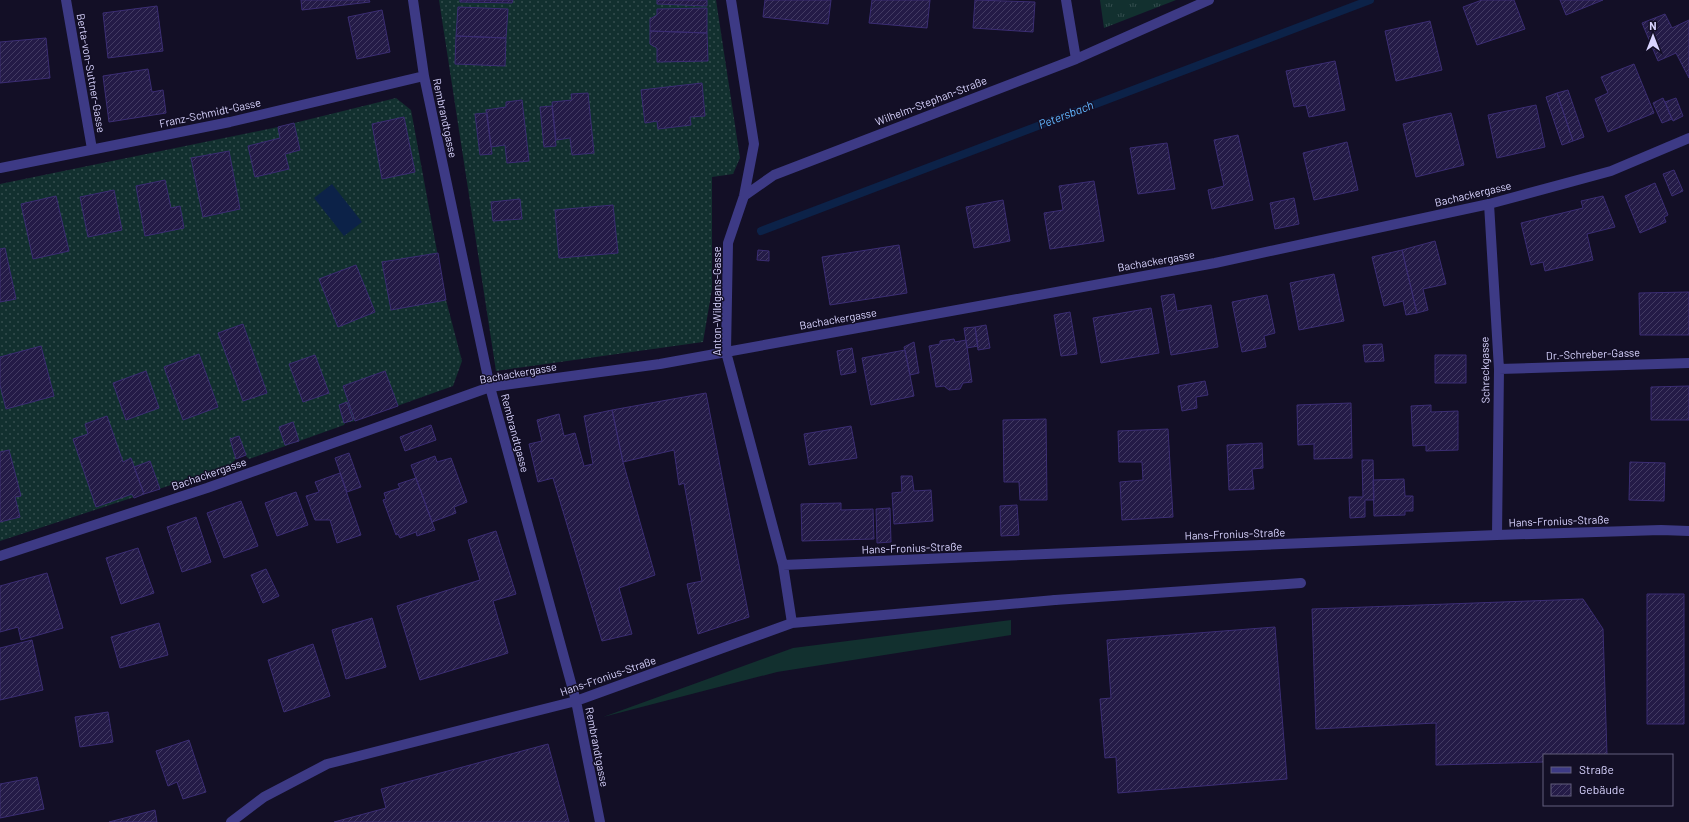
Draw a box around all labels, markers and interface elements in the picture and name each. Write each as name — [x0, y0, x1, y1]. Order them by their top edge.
street label: Berta-von-Suttner-Gasse — [75, 12, 108, 134]
north arrow — [1633, 16, 1673, 56]
text: N — [1649, 19, 1657, 32]
street label: Wilhelm-Stephan-Straße — [873, 73, 989, 128]
street label: Rembrandtgasse — [431, 77, 460, 159]
street label: Franz-Schmidt-Gasse — [158, 95, 262, 130]
water label: Petersbach — [1036, 97, 1095, 131]
street label: Bachackergasse — [1433, 178, 1513, 209]
street label: Anton-Wildgans-Gasse — [710, 246, 723, 356]
street label: Bachackergasse — [1116, 247, 1196, 274]
street label: Bachackergasse — [798, 305, 878, 332]
street label: Schreckgasse — [1477, 336, 1492, 403]
street label: Dr.-Schreber-Gasse — [1546, 345, 1640, 362]
street label: Bachackergasse — [478, 359, 558, 386]
street label: Rembrandtgasse — [499, 392, 532, 474]
street label: Bachackergasse — [170, 455, 248, 492]
street label: Hans-Fronius-Straße — [1508, 512, 1610, 529]
street label: Hans-Fronius-Straße — [1184, 525, 1286, 542]
street label: Hans-Fronius-Straße — [861, 539, 963, 556]
street label: Hans-Fronius-Straße — [558, 653, 658, 698]
street label: Rembrandtgasse — [583, 706, 612, 788]
legend — [1543, 754, 1673, 806]
text: Straße — [1579, 762, 1614, 776]
text: Gebäude — [1579, 782, 1625, 796]

